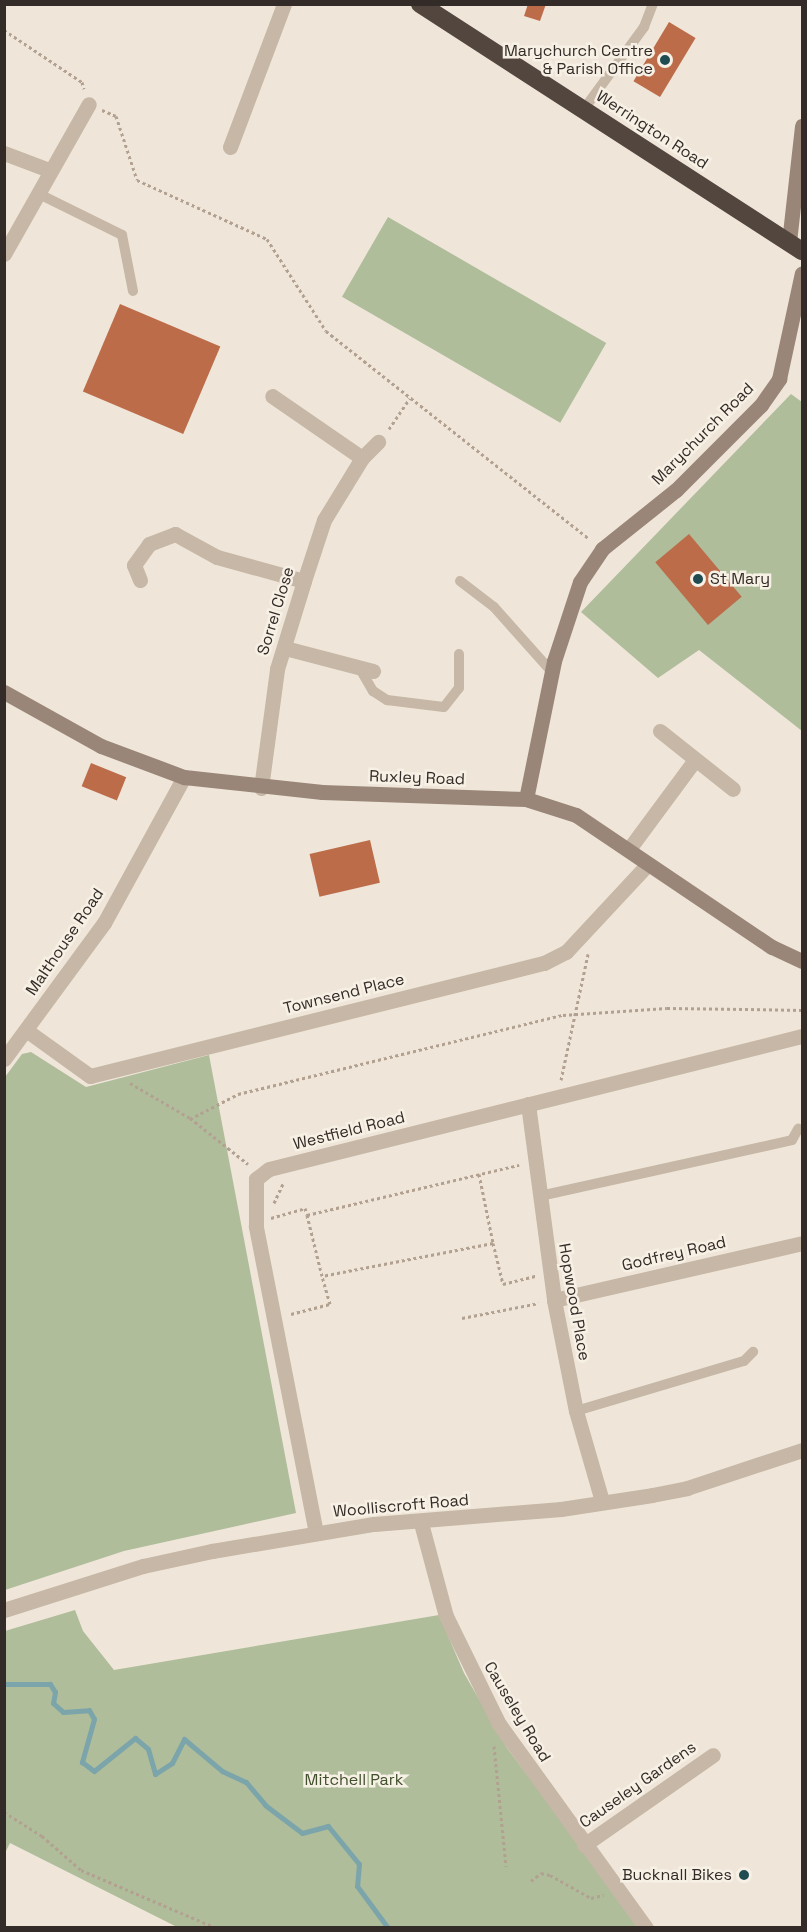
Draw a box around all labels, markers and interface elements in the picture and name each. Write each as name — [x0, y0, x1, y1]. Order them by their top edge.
place label: Marychurch Centre & Parish Office — [504, 41, 653, 79]
marker: Marychurch Centre & Parish Office — [658, 53, 672, 67]
street label: Werrington Road — [592, 87, 712, 173]
street label: Marychurch Road — [648, 379, 758, 489]
street label: Sorrel Close — [254, 565, 298, 657]
place label: St Mary — [710, 569, 770, 589]
marker: St Mary — [691, 572, 705, 586]
street label: Ruxley Road — [369, 767, 465, 789]
street label: Malthouse Road — [22, 885, 108, 999]
street label: Townsend Place — [282, 970, 406, 1018]
street label: Westfield Road — [291, 1108, 407, 1154]
street label: Godfrey Road — [620, 1233, 728, 1275]
street label: Hopwood Place — [554, 1242, 594, 1362]
street label: Woolliscroft Road — [332, 1491, 470, 1521]
street label: Causeley Road — [480, 1658, 554, 1766]
street label: Causeley Gardens — [576, 1738, 700, 1832]
park label: Mitchell Park — [305, 1770, 403, 1790]
place label: Bucknall Bikes — [622, 1865, 732, 1885]
marker: Bucknall Bikes — [737, 1868, 751, 1882]

